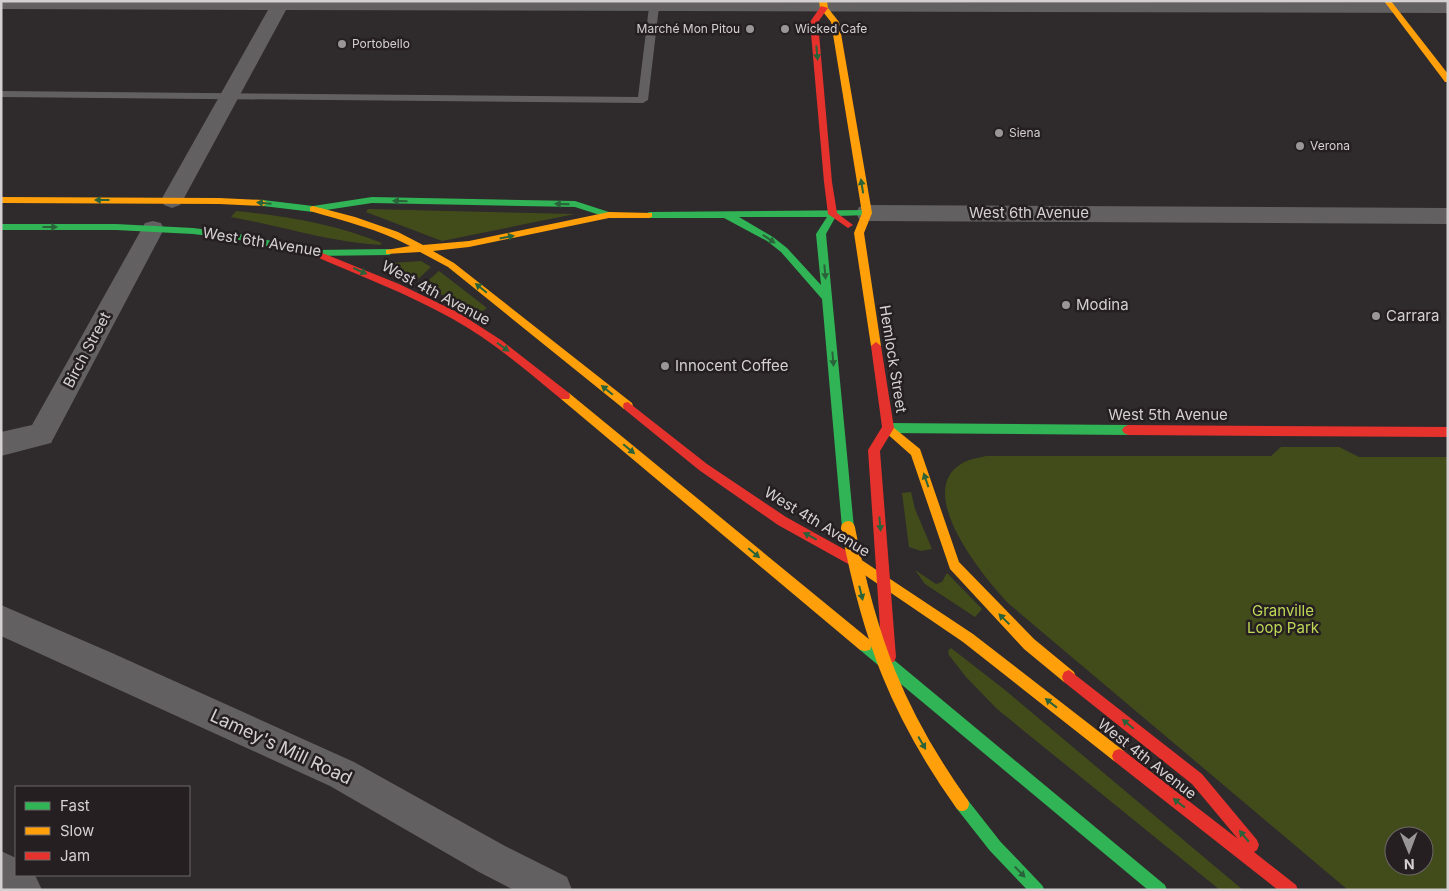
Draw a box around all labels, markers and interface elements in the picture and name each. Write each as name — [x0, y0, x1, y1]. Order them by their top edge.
place label: Marché Mon Pitou — [637, 21, 740, 36]
place label: Wicked Cafe — [795, 21, 867, 36]
marker: Marché Mon Pitou — [744, 23, 756, 35]
marker: Wicked Cafe — [779, 23, 791, 35]
place label: Portobello — [352, 36, 410, 51]
marker: Portobello — [336, 38, 348, 50]
one-way arrow — [813, 45, 821, 61]
place label: Siena — [1009, 125, 1040, 140]
marker: Siena — [993, 127, 1005, 139]
place label: Verona — [1310, 138, 1350, 153]
marker: Verona — [1294, 140, 1306, 152]
one-way arrow — [858, 178, 866, 194]
one-way arrow — [94, 196, 110, 204]
one-way arrow — [392, 196, 408, 204]
one-way arrow — [256, 199, 272, 207]
one-way arrow — [554, 200, 570, 208]
street label: West 6th Avenue — [969, 203, 1089, 222]
one-way arrow — [42, 223, 58, 231]
street label: West 6th Avenue — [201, 223, 323, 260]
one-way arrow — [500, 233, 515, 241]
one-way arrow — [762, 234, 776, 244]
street label: West 4th Avenue — [379, 256, 494, 329]
one-way arrow — [821, 264, 829, 280]
one-way arrow — [353, 267, 367, 275]
one-way arrow — [475, 282, 488, 293]
place label: Modina — [1076, 295, 1129, 314]
marker: Modina — [1060, 299, 1072, 311]
street label: Hemlock Street — [876, 304, 911, 414]
place label: Carrara — [1386, 306, 1439, 325]
street label: Birch Street — [59, 309, 114, 391]
marker: Carrara — [1370, 310, 1382, 322]
one-way arrow — [496, 342, 510, 352]
one-way arrow — [829, 351, 837, 367]
place label: Innocent Coffee — [675, 356, 789, 375]
marker: Innocent Coffee — [659, 360, 671, 372]
one-way arrow — [601, 385, 614, 396]
street label: West 5th Avenue — [1108, 405, 1228, 424]
one-way arrow — [623, 444, 636, 455]
one-way arrow — [922, 473, 929, 488]
street label: West 4th Avenue — [761, 482, 874, 561]
one-way arrow — [876, 517, 884, 533]
one-way arrow — [803, 531, 817, 540]
one-way arrow — [748, 547, 761, 558]
one-way arrow — [857, 586, 865, 601]
park label: Granville Loop Park — [1247, 601, 1320, 637]
one-way arrow — [998, 613, 1010, 625]
one-way arrow — [1044, 698, 1058, 708]
street label: Lamey's Mill Road — [207, 704, 355, 789]
street label: West 4th Avenue — [1094, 714, 1201, 803]
one-way arrow — [1122, 718, 1135, 729]
one-way arrow — [917, 737, 926, 750]
legend — [15, 786, 190, 876]
text: Fast — [60, 796, 90, 815]
one-way arrow — [1173, 797, 1186, 808]
text: Slow — [60, 821, 94, 840]
north arrow — [1384, 826, 1434, 876]
one-way arrow — [1239, 829, 1250, 842]
text: Jam — [60, 846, 90, 865]
text: N — [1404, 856, 1415, 873]
one-way arrow — [1014, 866, 1026, 878]

